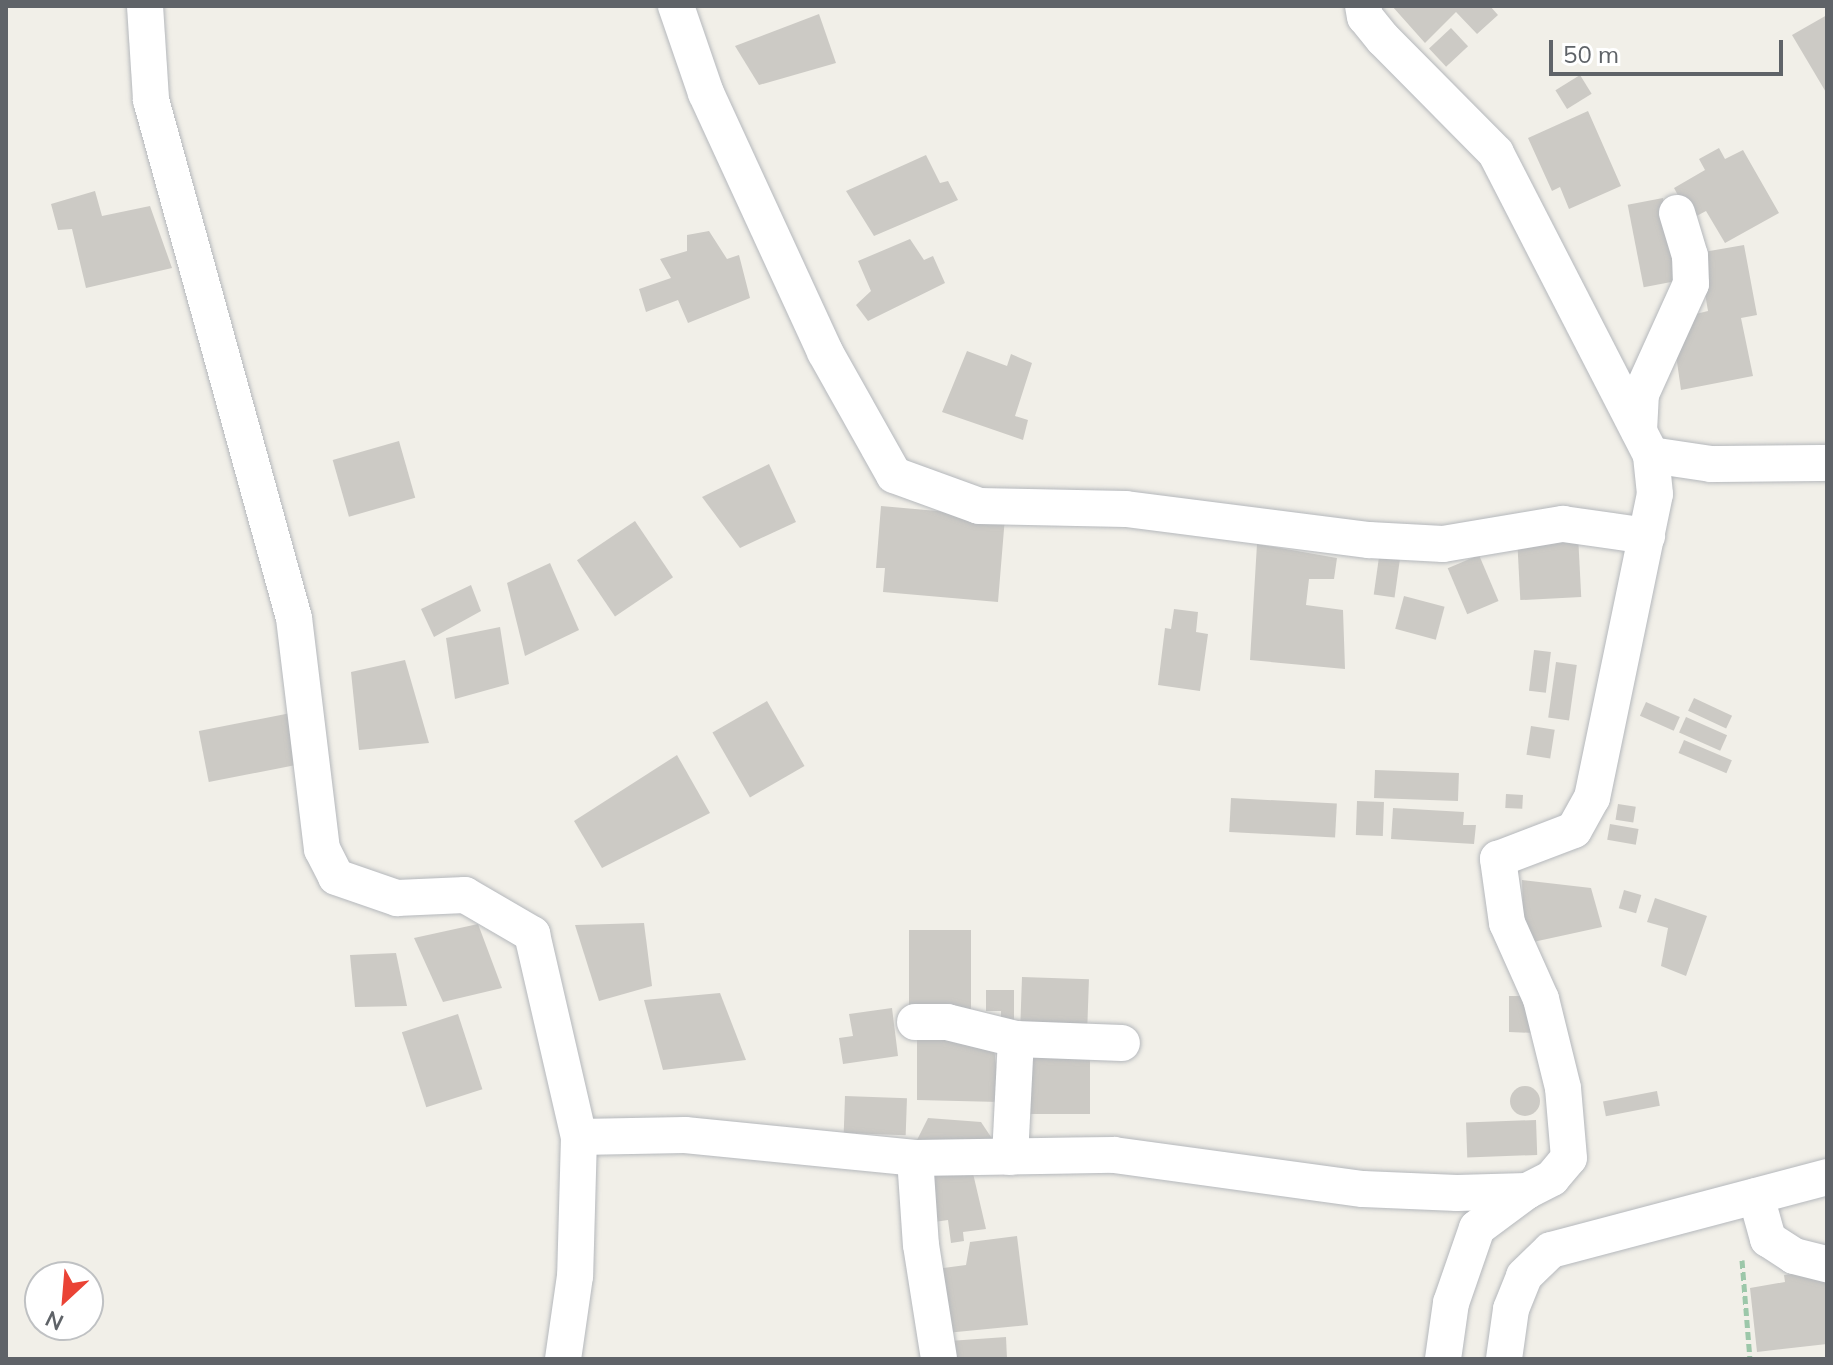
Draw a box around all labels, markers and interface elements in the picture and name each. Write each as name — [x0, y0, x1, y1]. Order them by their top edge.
scale bar — [1553, 24, 1787, 74]
text: 50 m — [1563, 39, 1619, 69]
north arrow — [24, 1261, 104, 1341]
text: N — [41, 1305, 68, 1337]

